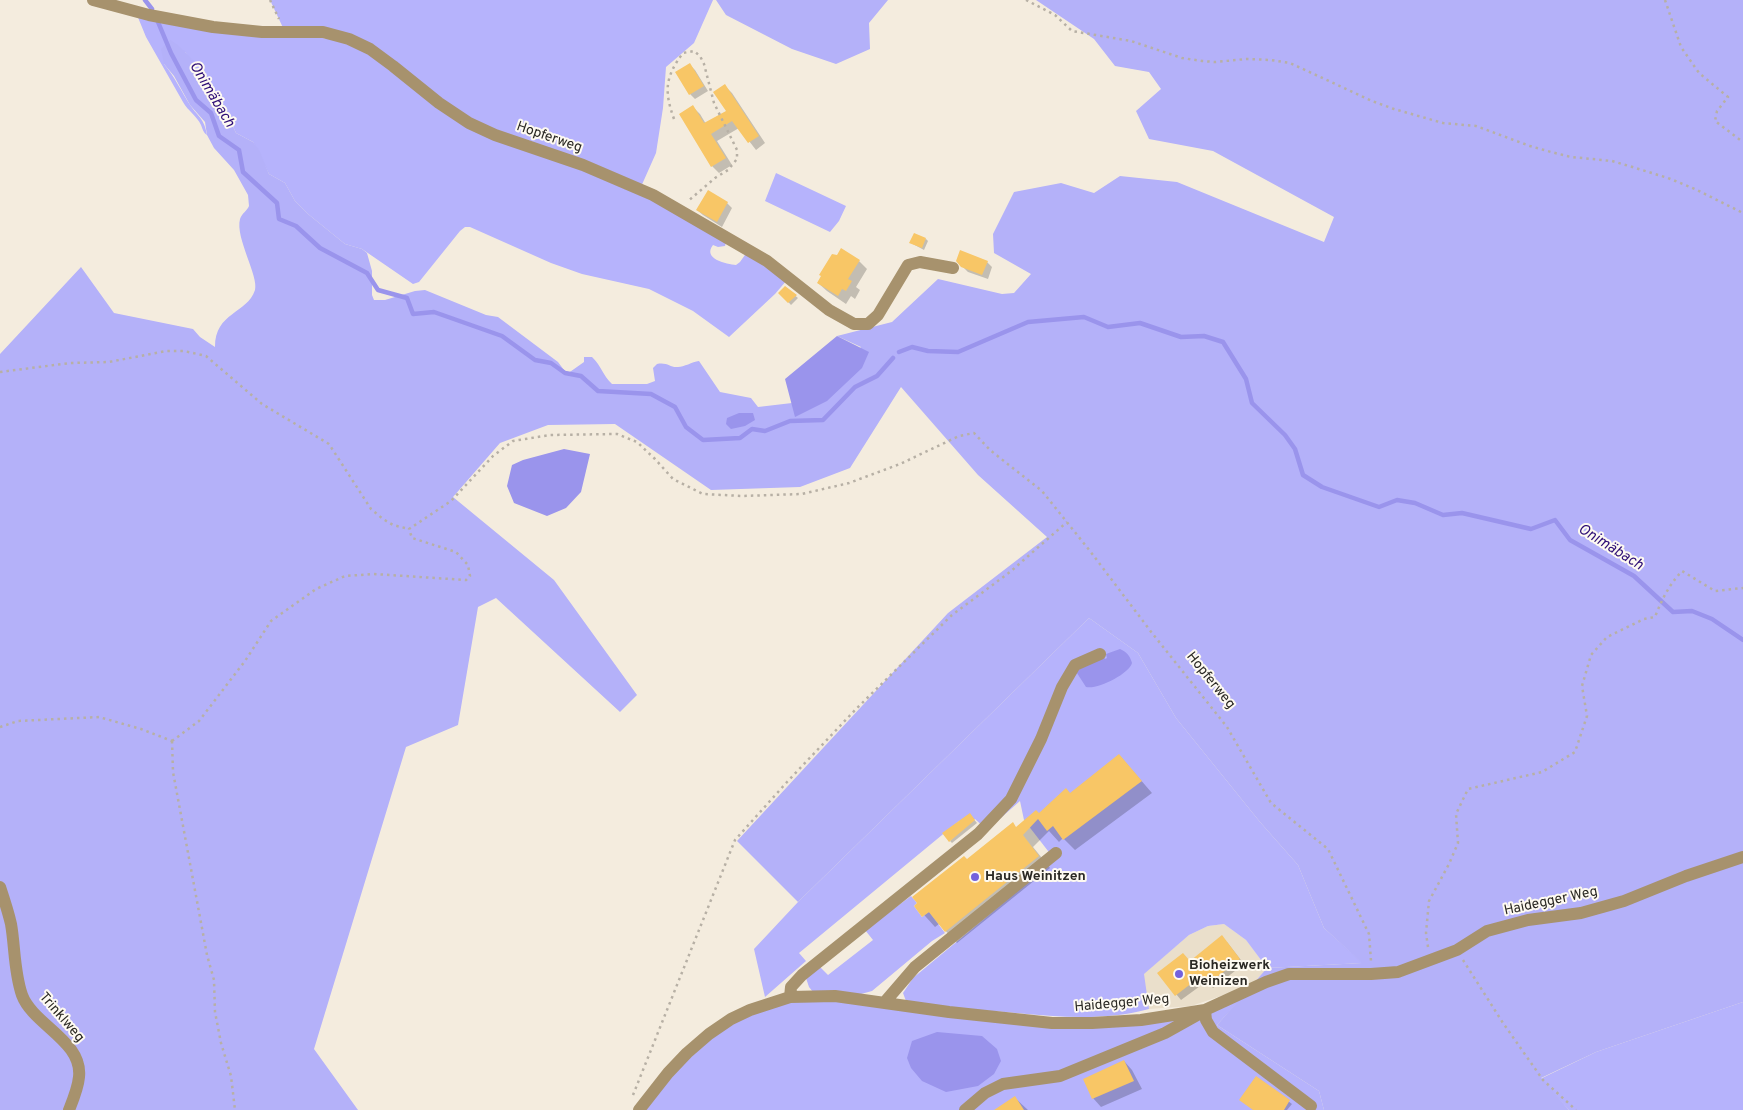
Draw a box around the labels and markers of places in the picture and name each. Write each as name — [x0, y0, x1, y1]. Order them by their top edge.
place label: Haus Weinitzen — [985, 869, 1086, 885]
marker: Haus Weinitzen — [969, 871, 981, 883]
place label: Bioheizwerk Weinizen — [1189, 958, 1270, 990]
marker: Bioheizwerk Weinizen — [1173, 968, 1185, 980]

